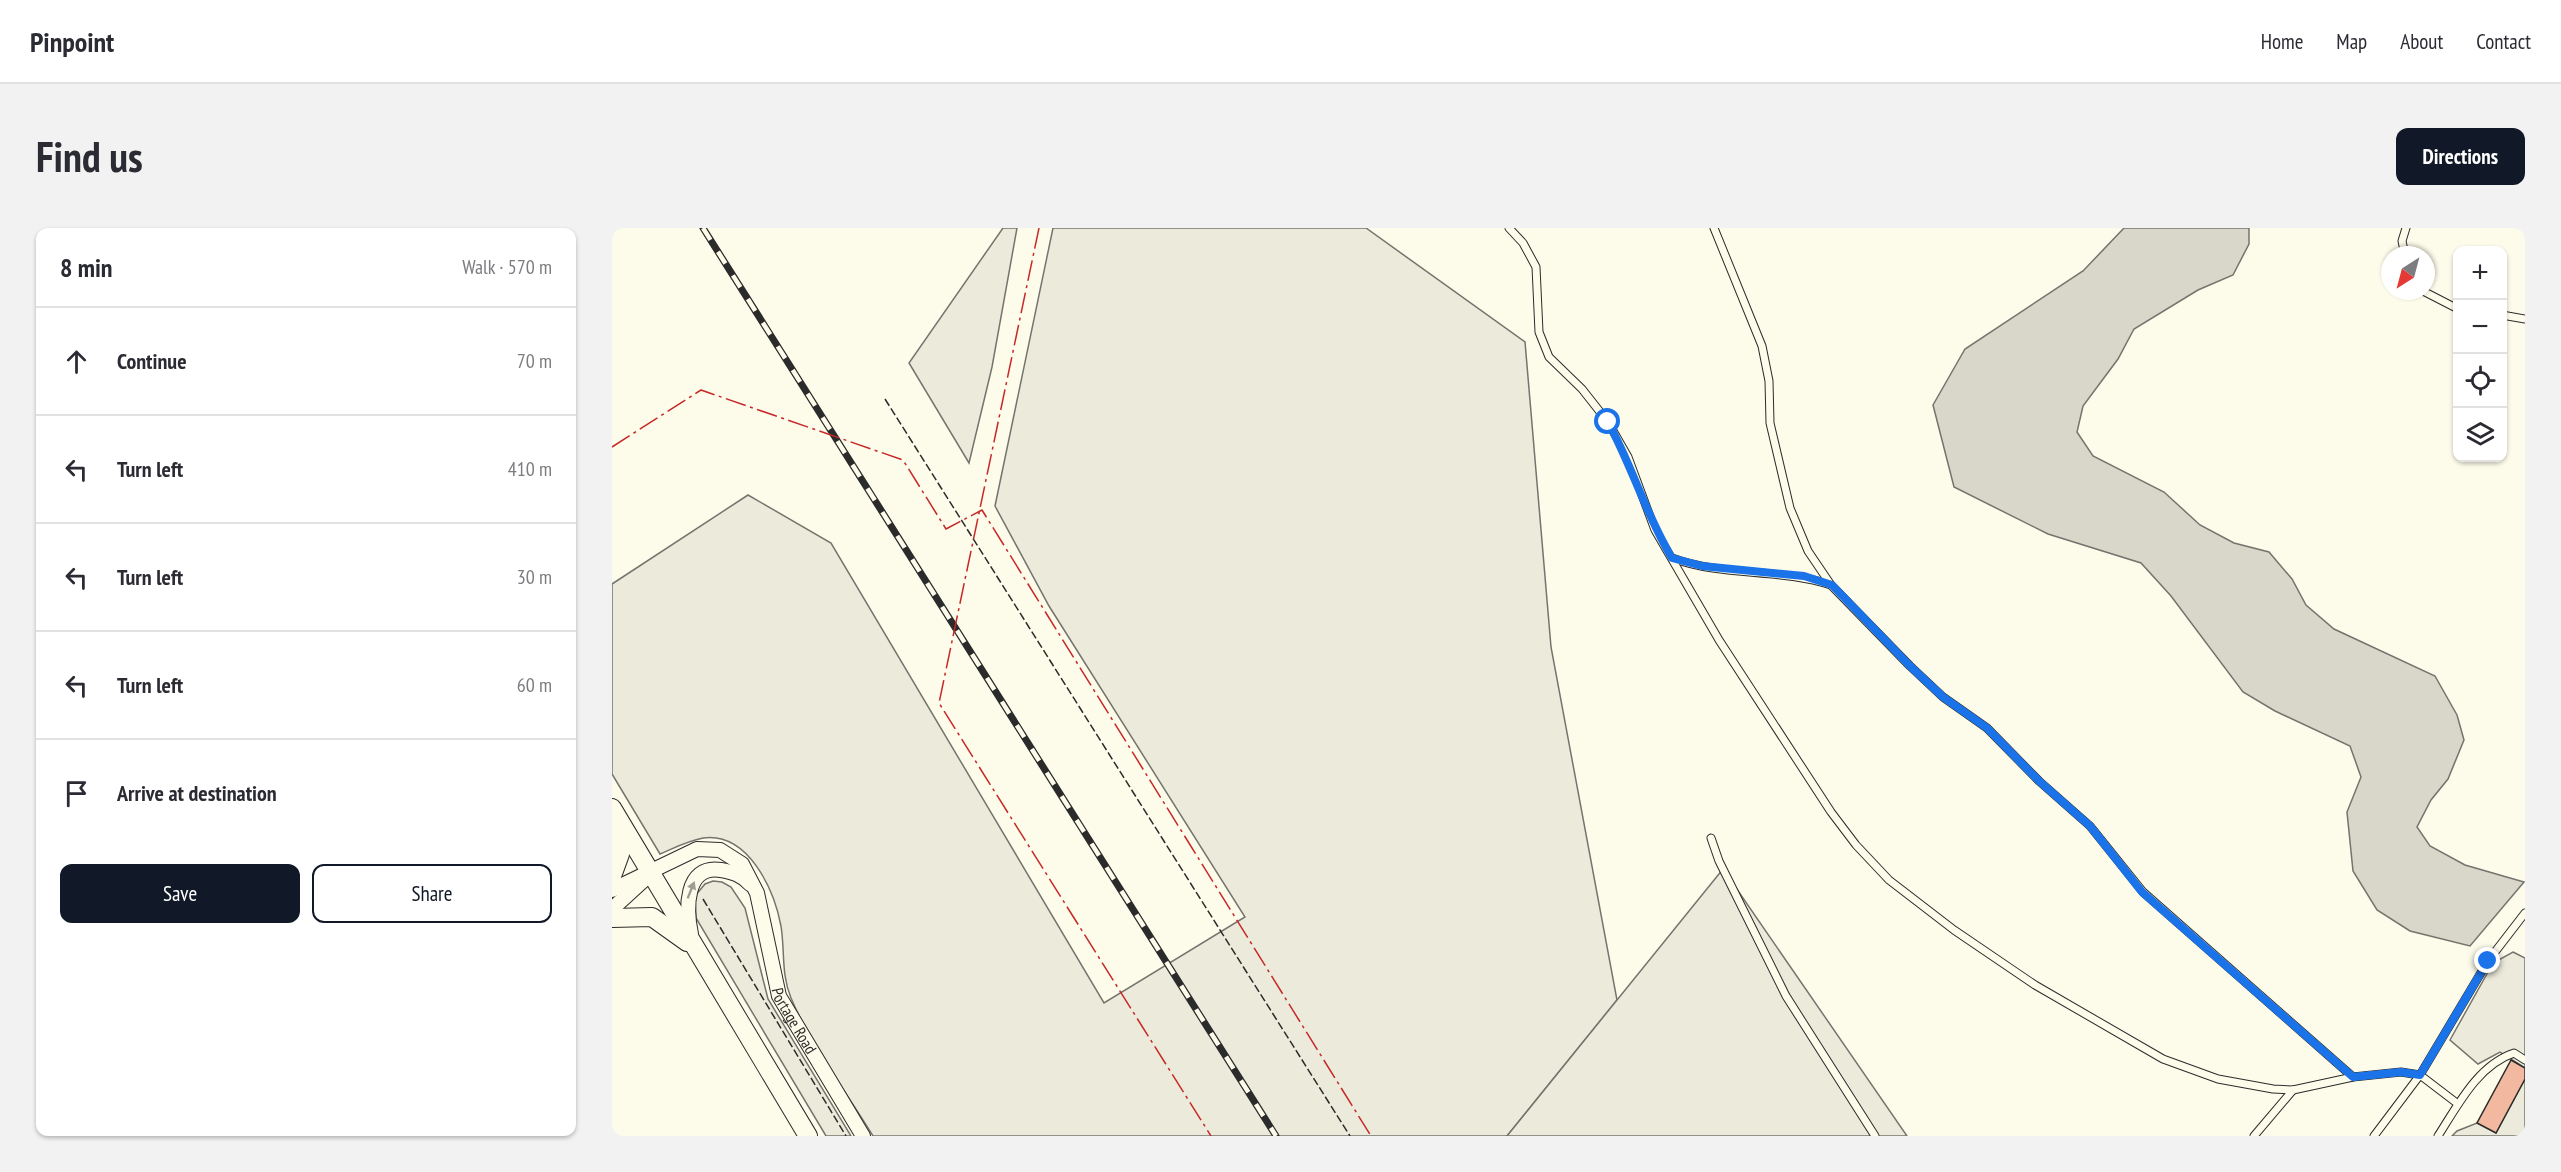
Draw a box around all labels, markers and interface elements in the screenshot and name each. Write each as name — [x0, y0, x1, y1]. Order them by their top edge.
text: Pinpoint — [30, 23, 114, 60]
text: Home — [2261, 28, 2303, 55]
text: Map — [2336, 28, 2367, 55]
text: About — [2400, 28, 2443, 55]
text: Contact — [2476, 28, 2531, 55]
button: Directions — [2396, 128, 2525, 185]
text: Find us — [36, 129, 143, 184]
north arrow — [2381, 246, 2435, 300]
map controls — [2453, 246, 2507, 462]
button: + — [2453, 246, 2507, 300]
text: 8 min — [60, 251, 113, 284]
text: Walk · 570 m — [462, 254, 552, 280]
button: − — [2453, 300, 2507, 354]
icon: ahead — [60, 345, 93, 378]
text: Continue — [117, 347, 187, 375]
text: 70 m — [517, 348, 552, 374]
button: locate — [2453, 354, 2507, 408]
route start — [1594, 408, 1620, 434]
button: layers — [2453, 408, 2507, 462]
icon: left — [60, 453, 93, 486]
text: Turn left — [117, 455, 183, 483]
text: 410 m — [508, 456, 552, 482]
icon: left — [60, 561, 93, 594]
text: Turn left — [117, 563, 183, 591]
text: 30 m — [517, 564, 552, 590]
icon: left — [60, 669, 93, 702]
text: Turn left — [117, 671, 183, 699]
text: 60 m — [517, 672, 552, 698]
icon: arrive — [60, 777, 93, 810]
text: Arrive at destination — [117, 779, 277, 807]
button: Save — [60, 864, 300, 923]
button: Share — [312, 864, 552, 923]
one-way arrow — [686, 880, 696, 898]
route end — [2474, 947, 2500, 973]
street label: Portage Road — [768, 986, 821, 1057]

